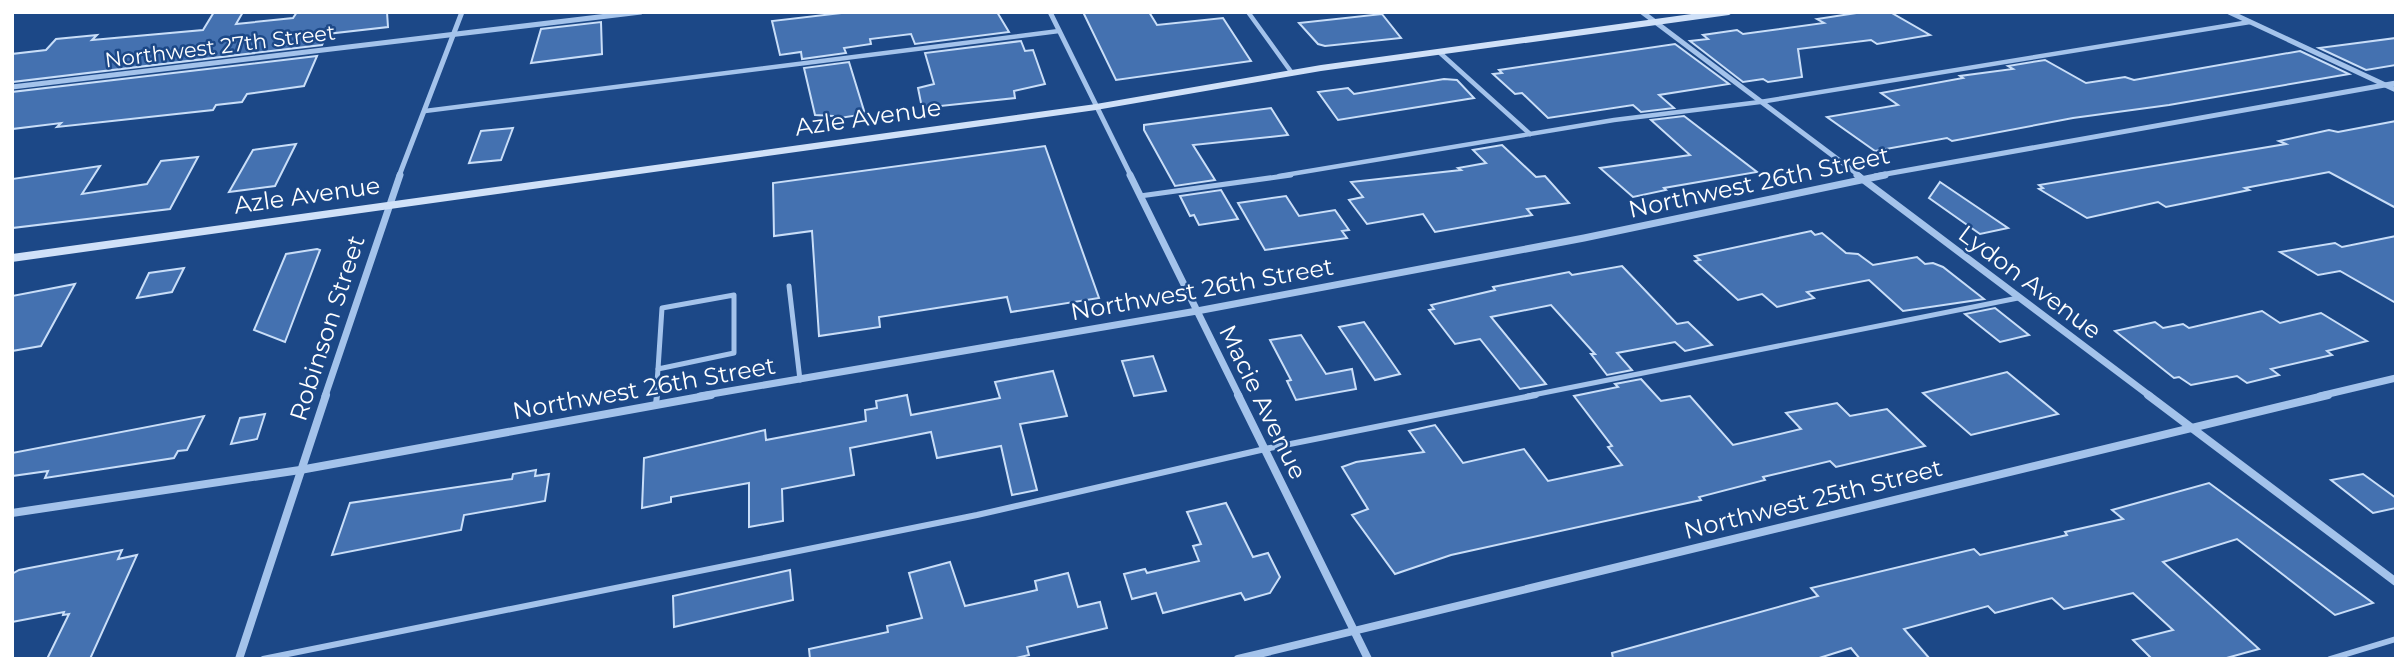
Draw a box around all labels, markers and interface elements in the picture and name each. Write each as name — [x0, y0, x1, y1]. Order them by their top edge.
street label: Northwest 27th Street — [103, 19, 337, 73]
street label: Azle Avenue — [793, 92, 943, 142]
street label: Northwest 26th Street — [1626, 140, 1892, 224]
street label: Azle Avenue — [232, 170, 382, 220]
street label: Lydon Avenue — [1953, 219, 2107, 345]
street label: Robinson Street — [283, 231, 371, 424]
street label: Northwest 26th Street — [1068, 252, 1336, 326]
street label: Macie Avenue — [1213, 320, 1313, 484]
street label: Northwest 26th Street — [510, 351, 778, 425]
street label: Northwest 25th Street — [1681, 453, 1945, 545]

